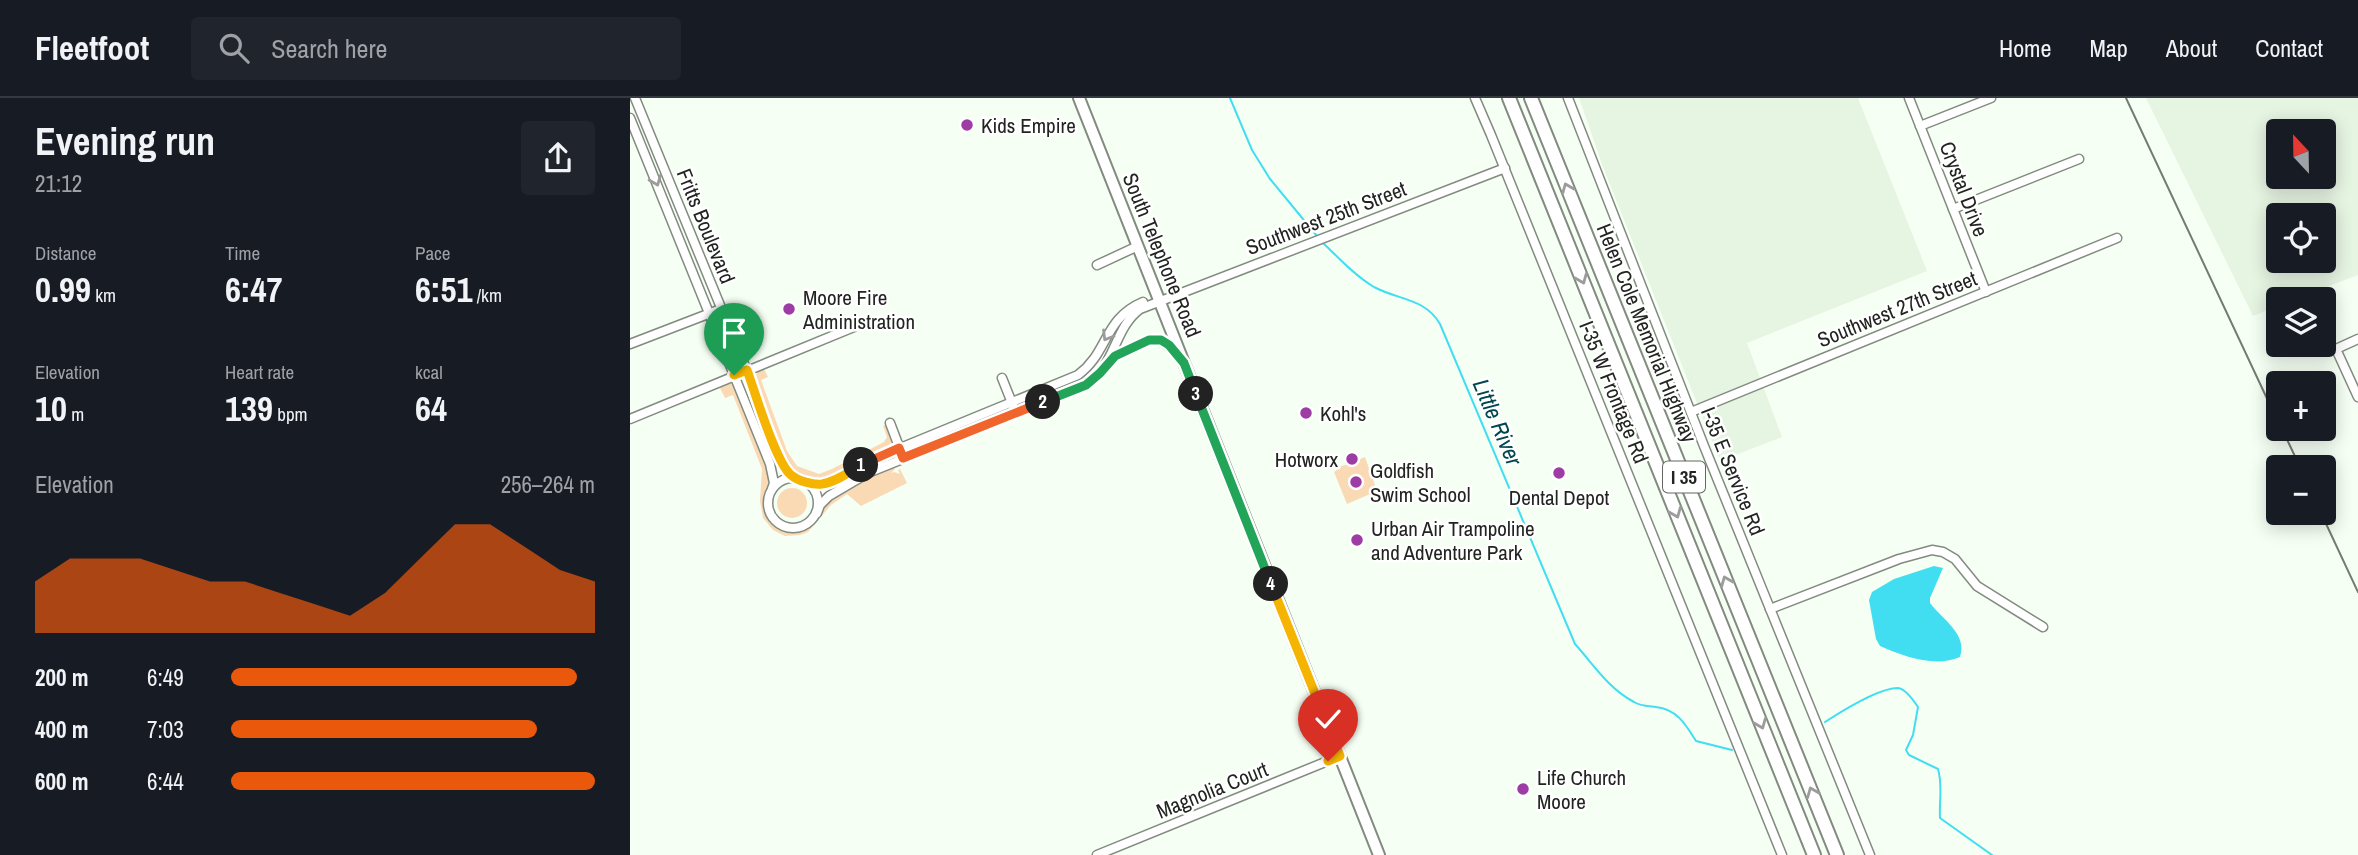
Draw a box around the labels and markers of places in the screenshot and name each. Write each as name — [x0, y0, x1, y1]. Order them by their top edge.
place label: Kids Empire — [981, 111, 1076, 140]
marker: Kids Empire — [959, 117, 975, 133]
place label: Moore Fire Administration — [802, 283, 915, 336]
marker: Moore Fire Administration — [781, 301, 797, 317]
pin — [704, 303, 764, 375]
pin: 3 — [1178, 376, 1214, 412]
pin: 2 — [1026, 384, 1060, 420]
place label: Kohl's — [1320, 399, 1366, 428]
marker: Kohl's — [1298, 405, 1314, 421]
place label: Hotworx — [1275, 445, 1338, 474]
pin: 1 — [844, 448, 878, 482]
marker: Hotworx — [1344, 451, 1360, 467]
place label: Goldfish Swim School — [1370, 456, 1471, 509]
marker: Dental Depot — [1551, 465, 1567, 481]
marker: Goldfish Swim School — [1348, 474, 1364, 490]
place label: Dental Depot — [1509, 483, 1609, 512]
place label: Urban Air Trampoline and Adventure Park — [1371, 514, 1535, 567]
marker: Urban Air Trampoline and Adventure Park — [1349, 532, 1365, 548]
pin: 4 — [1254, 566, 1288, 602]
pin — [1298, 689, 1358, 761]
place label: Life Church Moore — [1537, 763, 1626, 816]
marker: Life Church Moore — [1515, 781, 1531, 797]

